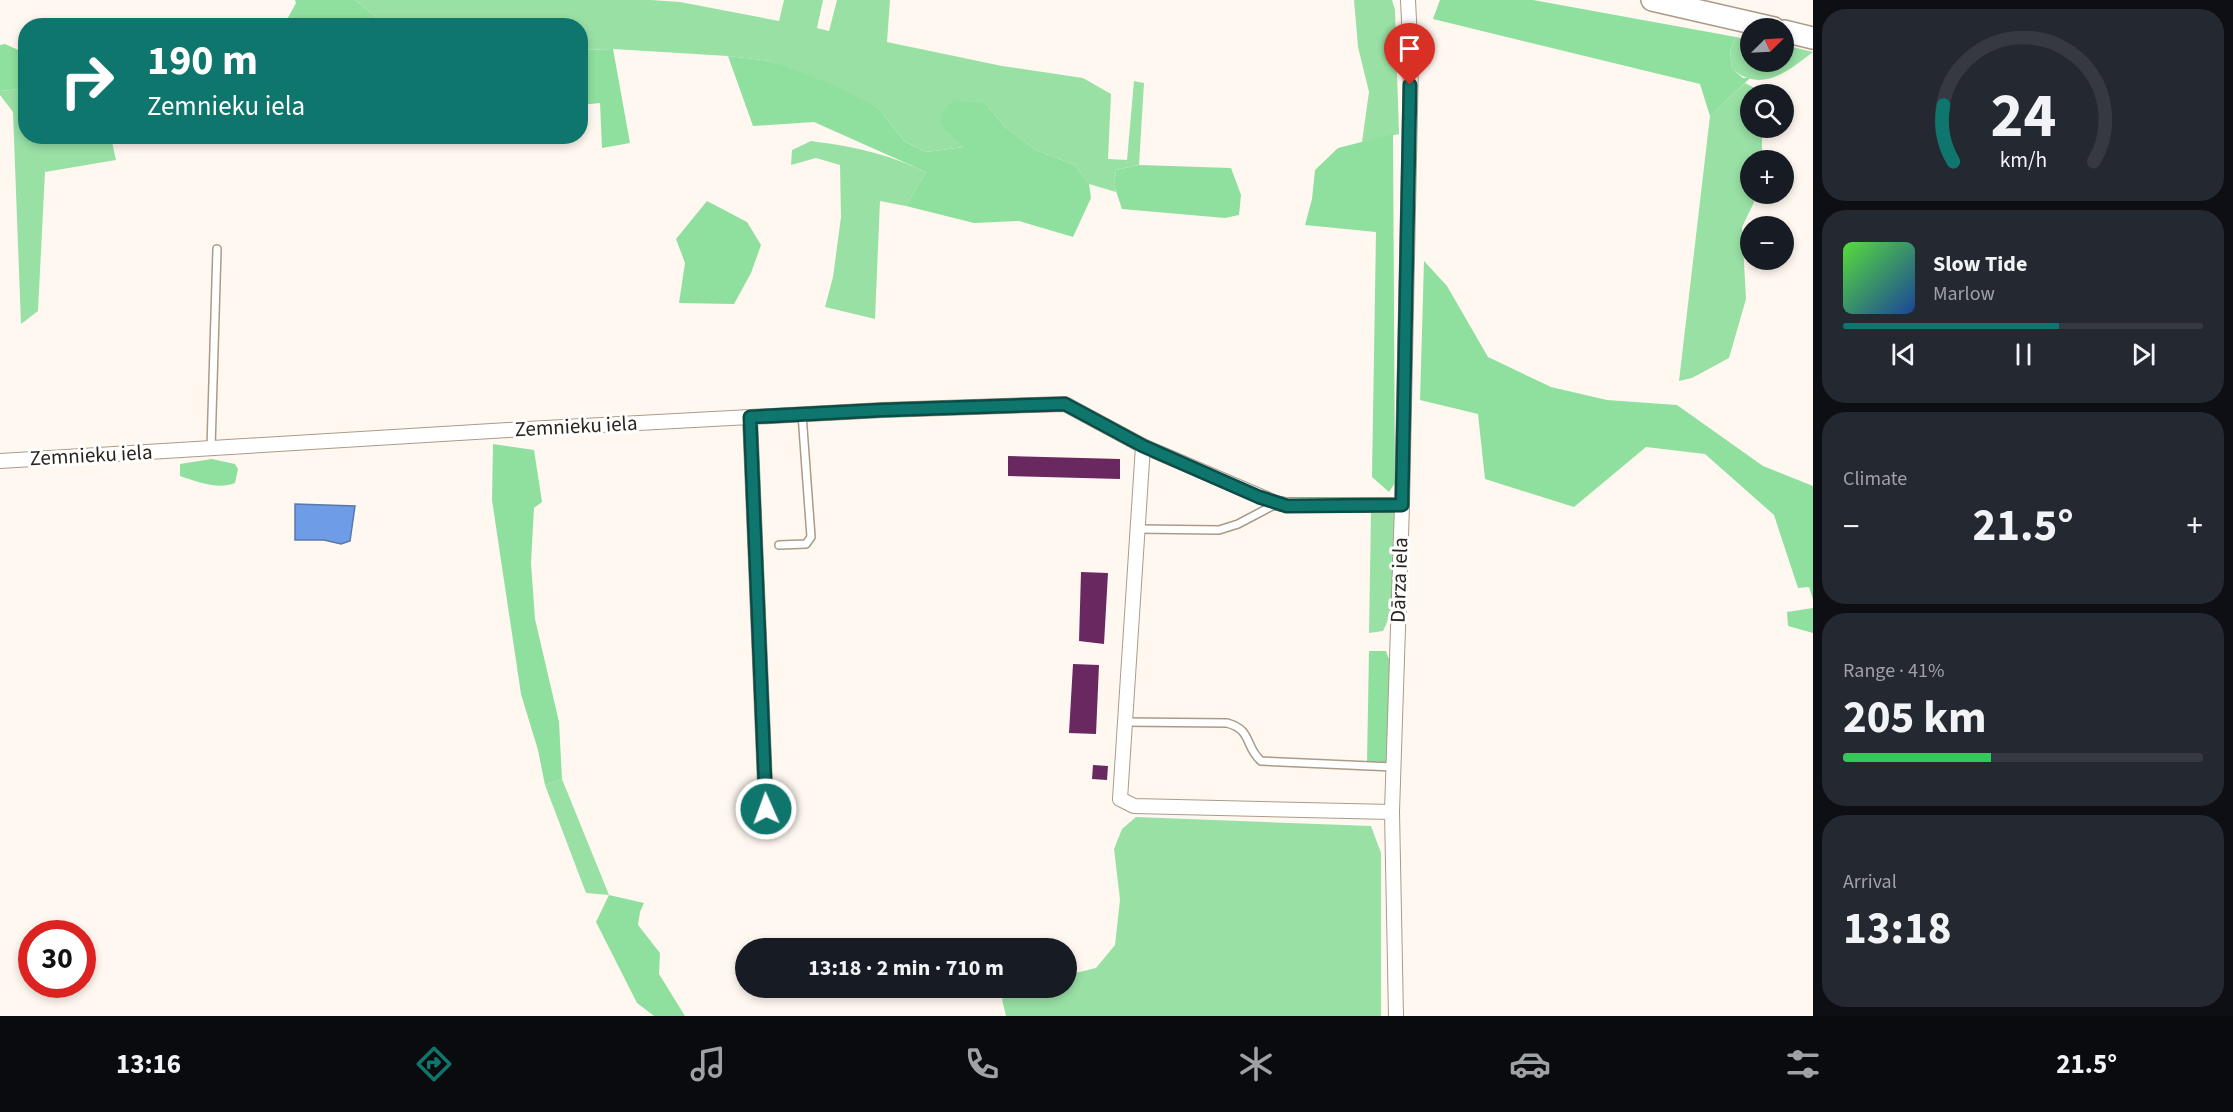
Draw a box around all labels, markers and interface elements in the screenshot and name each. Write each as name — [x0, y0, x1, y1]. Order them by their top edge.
north arrow — [1740, 18, 1794, 72]
map controls — [1740, 18, 1794, 270]
pin — [1384, 23, 1435, 85]
text: 190 m — [147, 31, 258, 91]
icon: arrive — [1393, 32, 1426, 65]
icon: right — [48, 42, 126, 120]
text: 24 — [1990, 72, 2056, 161]
button: search — [1740, 84, 1794, 138]
text: Zemnieku iela — [147, 87, 305, 126]
text: km/h — [1999, 146, 2047, 177]
button: + — [1740, 150, 1794, 204]
button: − — [1740, 216, 1794, 270]
text: Slow Tide — [1933, 248, 2027, 280]
text: Marlow — [1933, 280, 1995, 308]
icon: previous — [1887, 338, 1920, 371]
icon: pause — [2007, 338, 2040, 371]
icon: next — [2127, 338, 2160, 371]
street label: Zemnieku iela — [514, 408, 638, 444]
street label: Zemnieku iela — [29, 437, 153, 473]
text: Climate — [1843, 465, 1907, 493]
text: 21.5° — [1972, 494, 2074, 558]
text: − — [1843, 503, 1859, 550]
text: + — [2187, 503, 2203, 550]
street label: Dārza iela — [1383, 537, 1415, 623]
text: Range · 41% — [1843, 657, 1944, 685]
text: 205 km — [1843, 686, 1987, 750]
position arrow — [734, 777, 798, 841]
text: Arrival — [1843, 868, 1897, 896]
text: 13:18 — [1843, 897, 1952, 961]
speed limit sign: 30 — [18, 920, 96, 998]
text: 13:18 · 2 min · 710 m — [808, 952, 1004, 984]
icon: directions — [413, 1043, 455, 1085]
icon: music — [687, 1043, 729, 1085]
icon: phone — [961, 1043, 1003, 1085]
icon: climate — [1235, 1043, 1277, 1085]
icon: car — [1509, 1043, 1551, 1085]
icon: filters — [1782, 1043, 1824, 1085]
text: 13:16 — [116, 1045, 181, 1084]
text: 21.5° — [2056, 1045, 2117, 1084]

